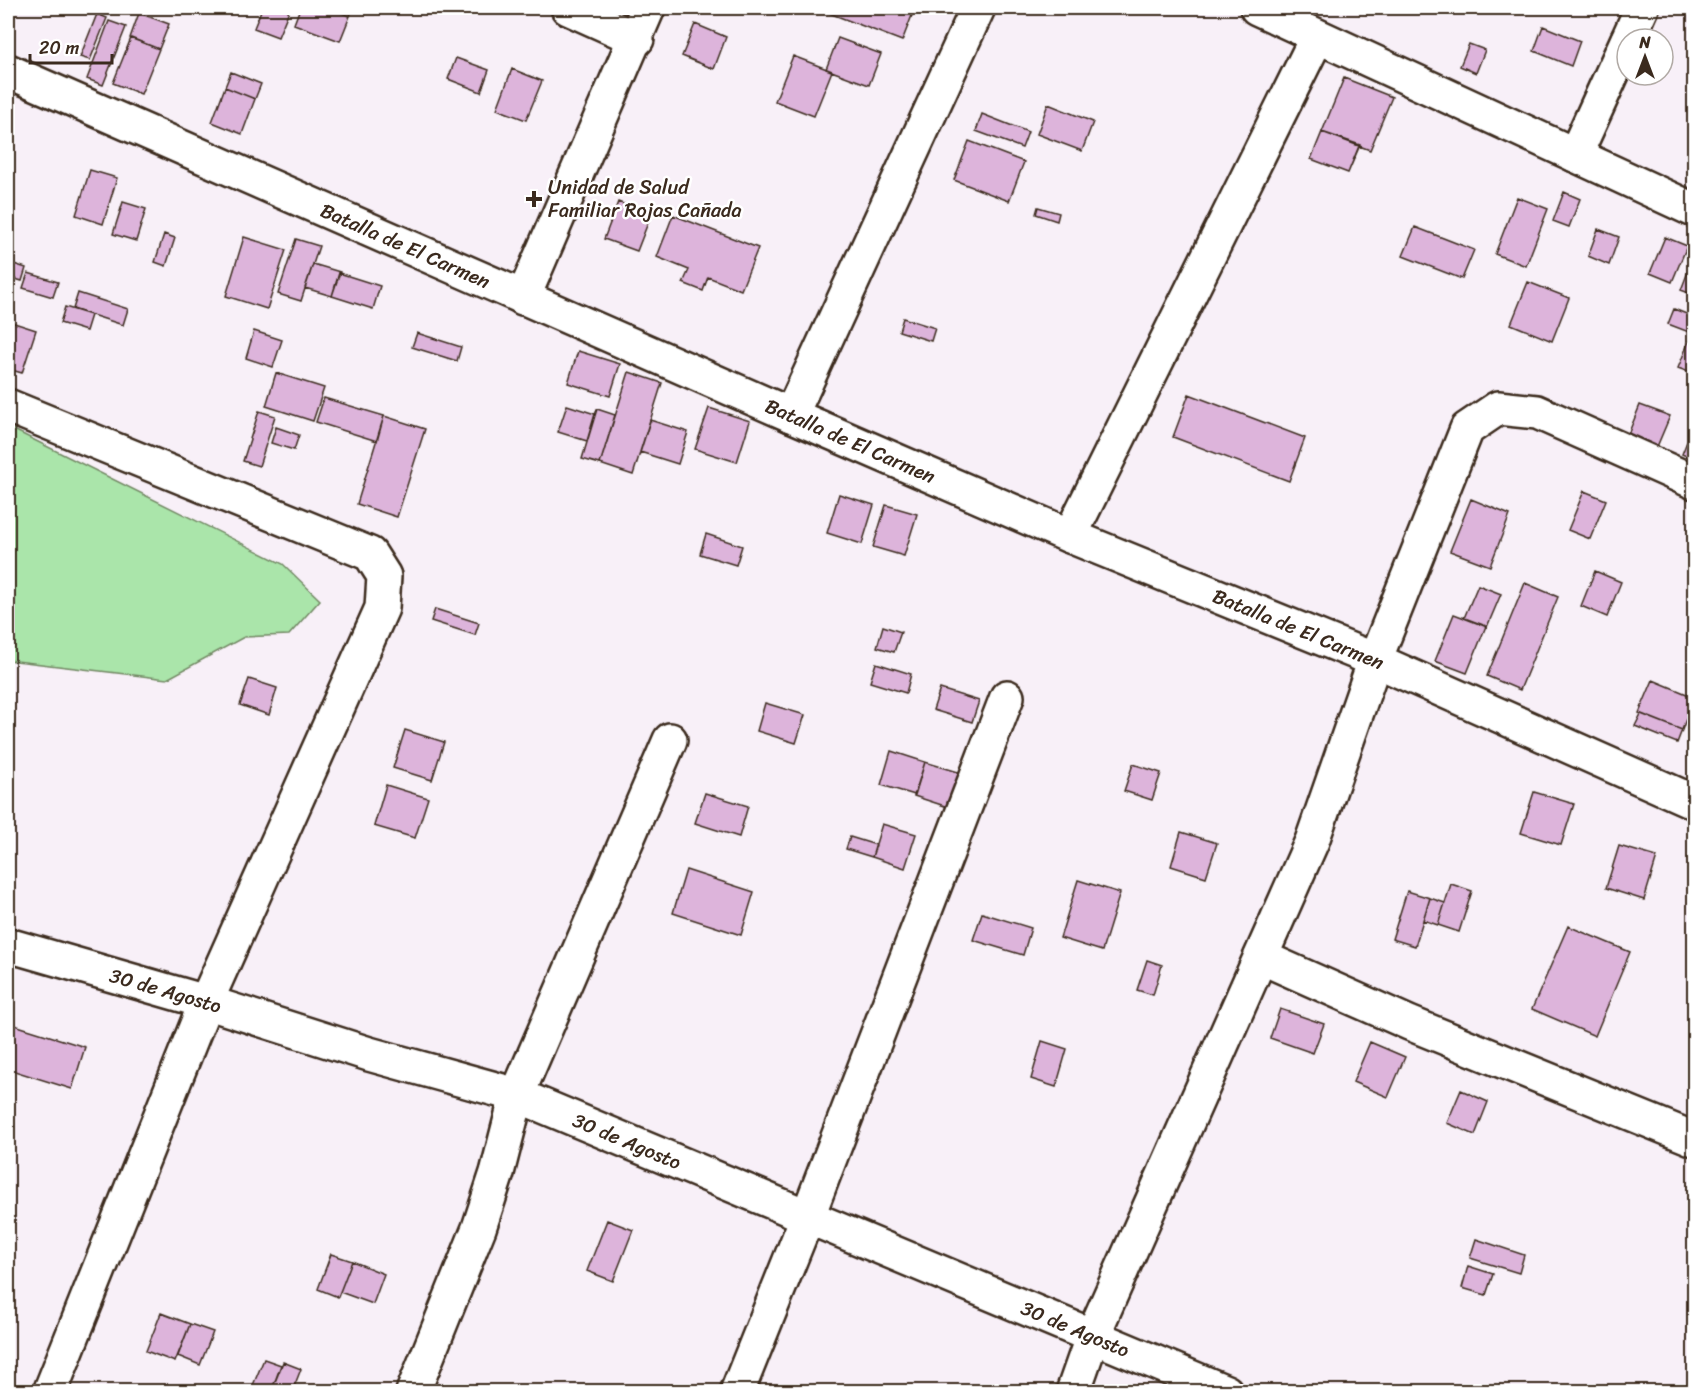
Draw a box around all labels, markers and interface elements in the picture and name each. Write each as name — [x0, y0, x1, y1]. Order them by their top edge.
scale bar — [30, 27, 112, 65]
north arrow — [1615, 27, 1675, 87]
text: N — [1638, 28, 1651, 57]
text: 20 m — [39, 32, 79, 64]
place label: Unidad de Salud Familiar Rojas Cañada — [548, 170, 742, 228]
marker: Unidad de Salud Familiar Rojas Cañada — [525, 190, 543, 208]
street label: Batalla de El Carmen — [314, 193, 496, 299]
street label: Batalla de El Carmen — [759, 389, 941, 494]
street label: Batalla de El Carmen — [1207, 579, 1390, 680]
street label: 30 de Agosto — [105, 958, 226, 1024]
street label: 30 de Agosto — [567, 1103, 687, 1180]
street label: 30 de Agosto — [1015, 1291, 1135, 1368]

